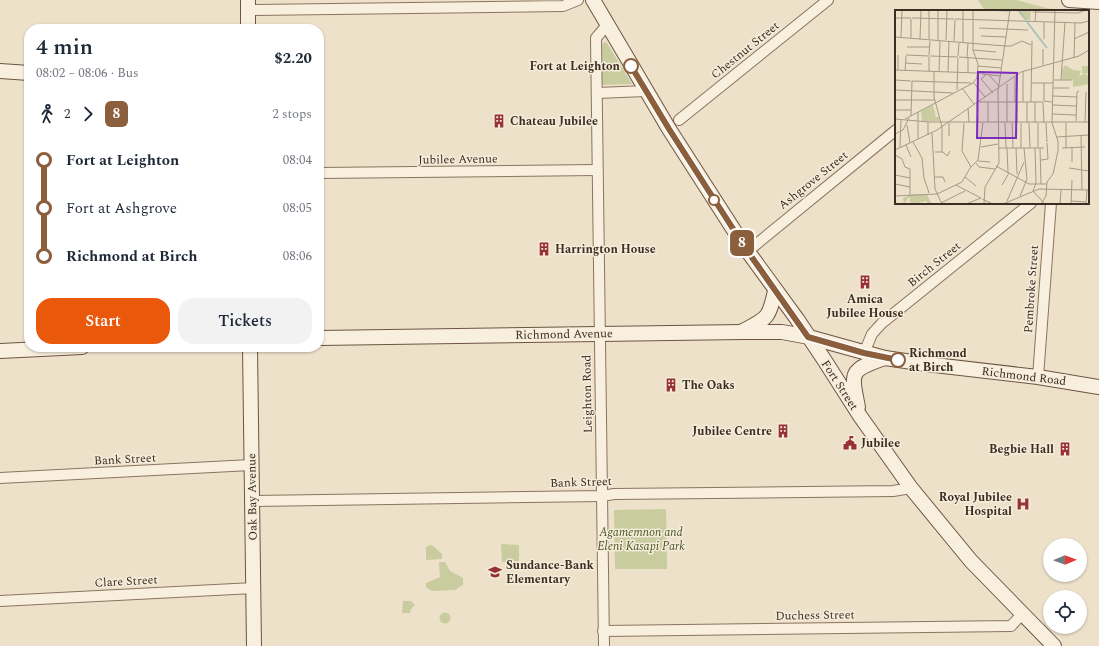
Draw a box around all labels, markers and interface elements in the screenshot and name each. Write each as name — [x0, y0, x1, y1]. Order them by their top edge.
inset map — [895, 10, 1089, 204]
street label: Chestnut Street — [707, 17, 784, 84]
text: 4 min — [36, 31, 93, 64]
text: $2.20 — [274, 47, 312, 70]
place label: Fort at Leighton — [529, 57, 621, 76]
marker: Fort at Leighton — [623, 58, 639, 74]
text: 08:02 – 08:06 · Bus — [36, 63, 139, 83]
icon: walk — [36, 103, 58, 125]
icon: forward — [77, 103, 99, 125]
text: 8 — [113, 103, 120, 124]
text: 2 — [64, 104, 71, 124]
text: 2 stops — [272, 104, 312, 124]
place label: Chateau Jubilee — [510, 112, 598, 131]
building icon: Chateau Jubilee — [491, 113, 507, 129]
street label: Ashgrove Street — [774, 146, 852, 214]
text: Fort at Leighton — [66, 149, 179, 172]
street label: Jubilee Avenue — [418, 149, 498, 170]
text: 08:04 — [283, 150, 312, 170]
unlabelled marker — [708, 194, 720, 206]
text: Fort at Ashgrove — [66, 197, 177, 220]
text: 08:05 — [283, 198, 312, 218]
line badge: 8 — [729, 230, 755, 256]
text: 8 — [738, 232, 746, 253]
street label: Birch Street — [904, 237, 965, 292]
place label: Harrington House — [555, 240, 656, 259]
building icon: Harrington House — [536, 241, 552, 257]
street label: Pembroke Street — [1019, 244, 1044, 334]
text: Richmond at Birch — [66, 245, 198, 268]
text: 08:06 — [283, 246, 312, 266]
building icon: Amica Jubilee House — [857, 274, 873, 290]
place label: Amica Jubilee House — [827, 290, 904, 323]
button: Start — [36, 298, 170, 344]
button: Tickets — [178, 298, 312, 344]
street label: Richmond Avenue — [515, 324, 613, 345]
place label: Richmond at Birch — [909, 344, 967, 377]
marker: Richmond at Birch — [890, 352, 906, 368]
street label: Leighton Road — [577, 354, 598, 433]
street label: Fort Street — [816, 356, 863, 414]
street label: Richmond Road — [981, 362, 1068, 391]
place label: The Oaks — [682, 376, 735, 395]
building icon: The Oaks — [663, 377, 679, 393]
place label: Jubilee Centre — [692, 422, 772, 441]
building icon: Jubilee Centre — [775, 423, 791, 439]
place label: Jubilee — [861, 434, 900, 453]
public building icon: Jubilee — [842, 435, 858, 451]
place label: Begbie Hall — [989, 440, 1054, 459]
building icon: Begbie Hall — [1057, 441, 1073, 457]
street label: Bank Street — [94, 448, 156, 471]
street label: Oak Bay Avenue — [242, 453, 263, 541]
street label: Bank Street — [550, 472, 612, 493]
place label: Royal Jubilee Hospital — [939, 488, 1012, 521]
hospital icon: Royal Jubilee Hospital — [1015, 496, 1031, 512]
park label: Agamemnon and Eleni Kasapi Park — [597, 523, 685, 556]
north arrow — [1043, 538, 1087, 582]
map controls — [1043, 538, 1087, 634]
place label: Sundance-Bank Elementary — [506, 556, 595, 589]
school or university icon: Sundance-Bank Elementary — [487, 564, 503, 580]
street label: Clare Street — [94, 570, 158, 593]
button: locate — [1043, 590, 1087, 634]
street label: Duchess Street — [775, 605, 855, 626]

